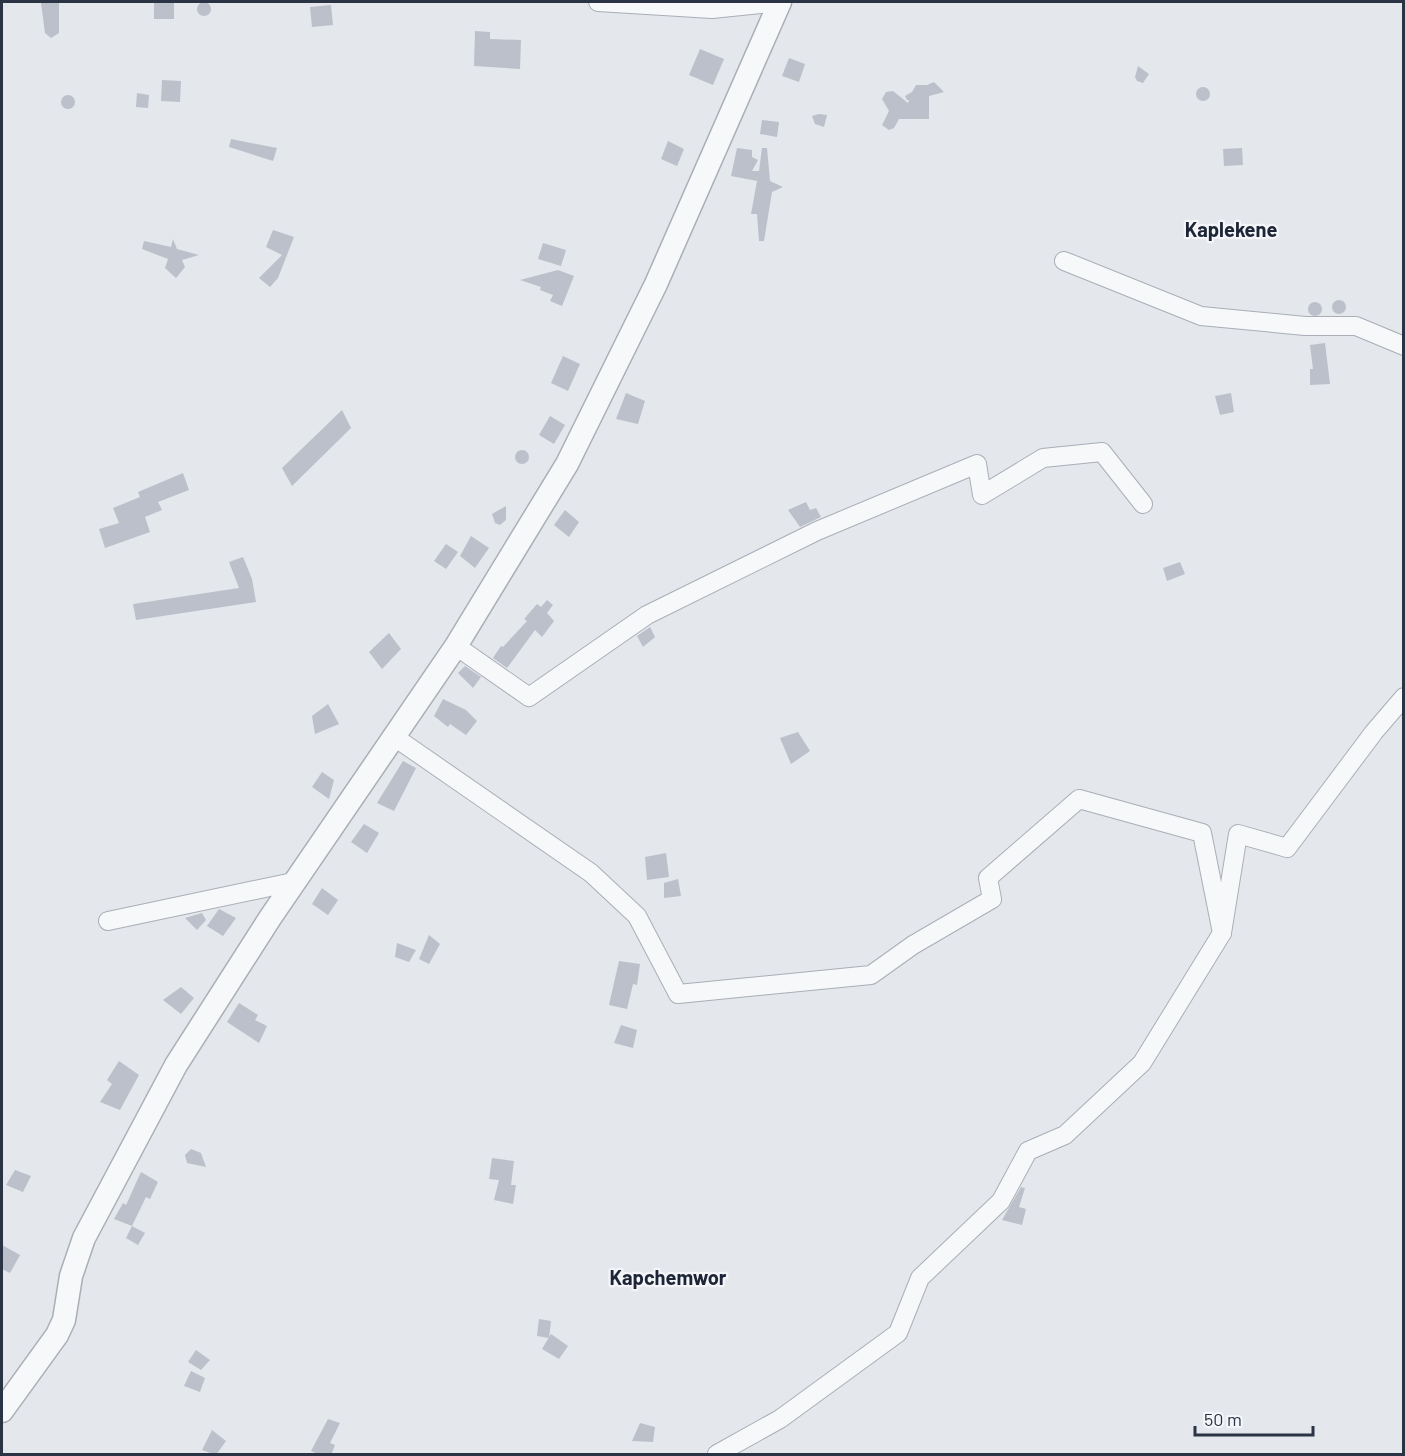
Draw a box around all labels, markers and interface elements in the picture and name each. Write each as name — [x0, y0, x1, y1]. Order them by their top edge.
district label: Kaplekene — [1185, 217, 1277, 241]
district label: Kapchemwor — [610, 1265, 727, 1289]
scale bar — [1195, 1399, 1314, 1437]
text: 50 m — [1204, 1408, 1242, 1430]

